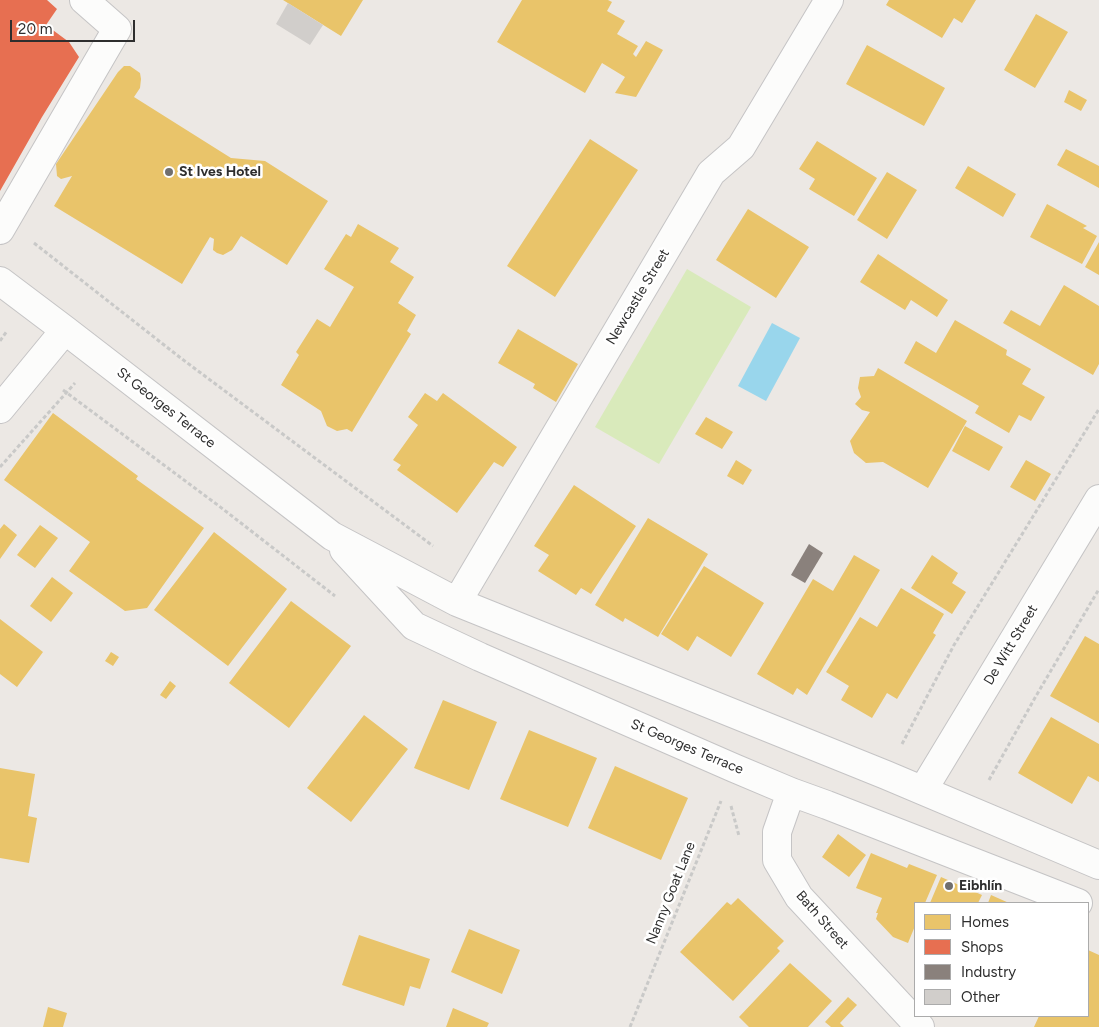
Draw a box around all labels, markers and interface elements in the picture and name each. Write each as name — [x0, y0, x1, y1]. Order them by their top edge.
scale bar — [12, 10, 138, 42]
text: 20 m — [18, 20, 52, 38]
place label: St Ives Hotel — [179, 164, 261, 180]
marker: St Ives Hotel — [163, 166, 175, 178]
street label: Newcastle Street — [603, 246, 673, 348]
street label: St Georges Terrace — [113, 364, 219, 452]
street label: De Witt Street — [980, 602, 1042, 688]
street label: St Georges Terrace — [628, 716, 746, 778]
street label: Nanny Goat Lane — [643, 839, 699, 947]
place label: Eibhlín — [959, 878, 1002, 894]
marker: Eibhlín — [943, 880, 955, 892]
street label: Bath Street — [792, 888, 852, 952]
legend — [914, 902, 1089, 1017]
text: Homes — [961, 913, 1009, 931]
text: Shops — [961, 938, 1003, 956]
text: Industry — [961, 963, 1016, 981]
text: Other — [961, 988, 1000, 1006]

